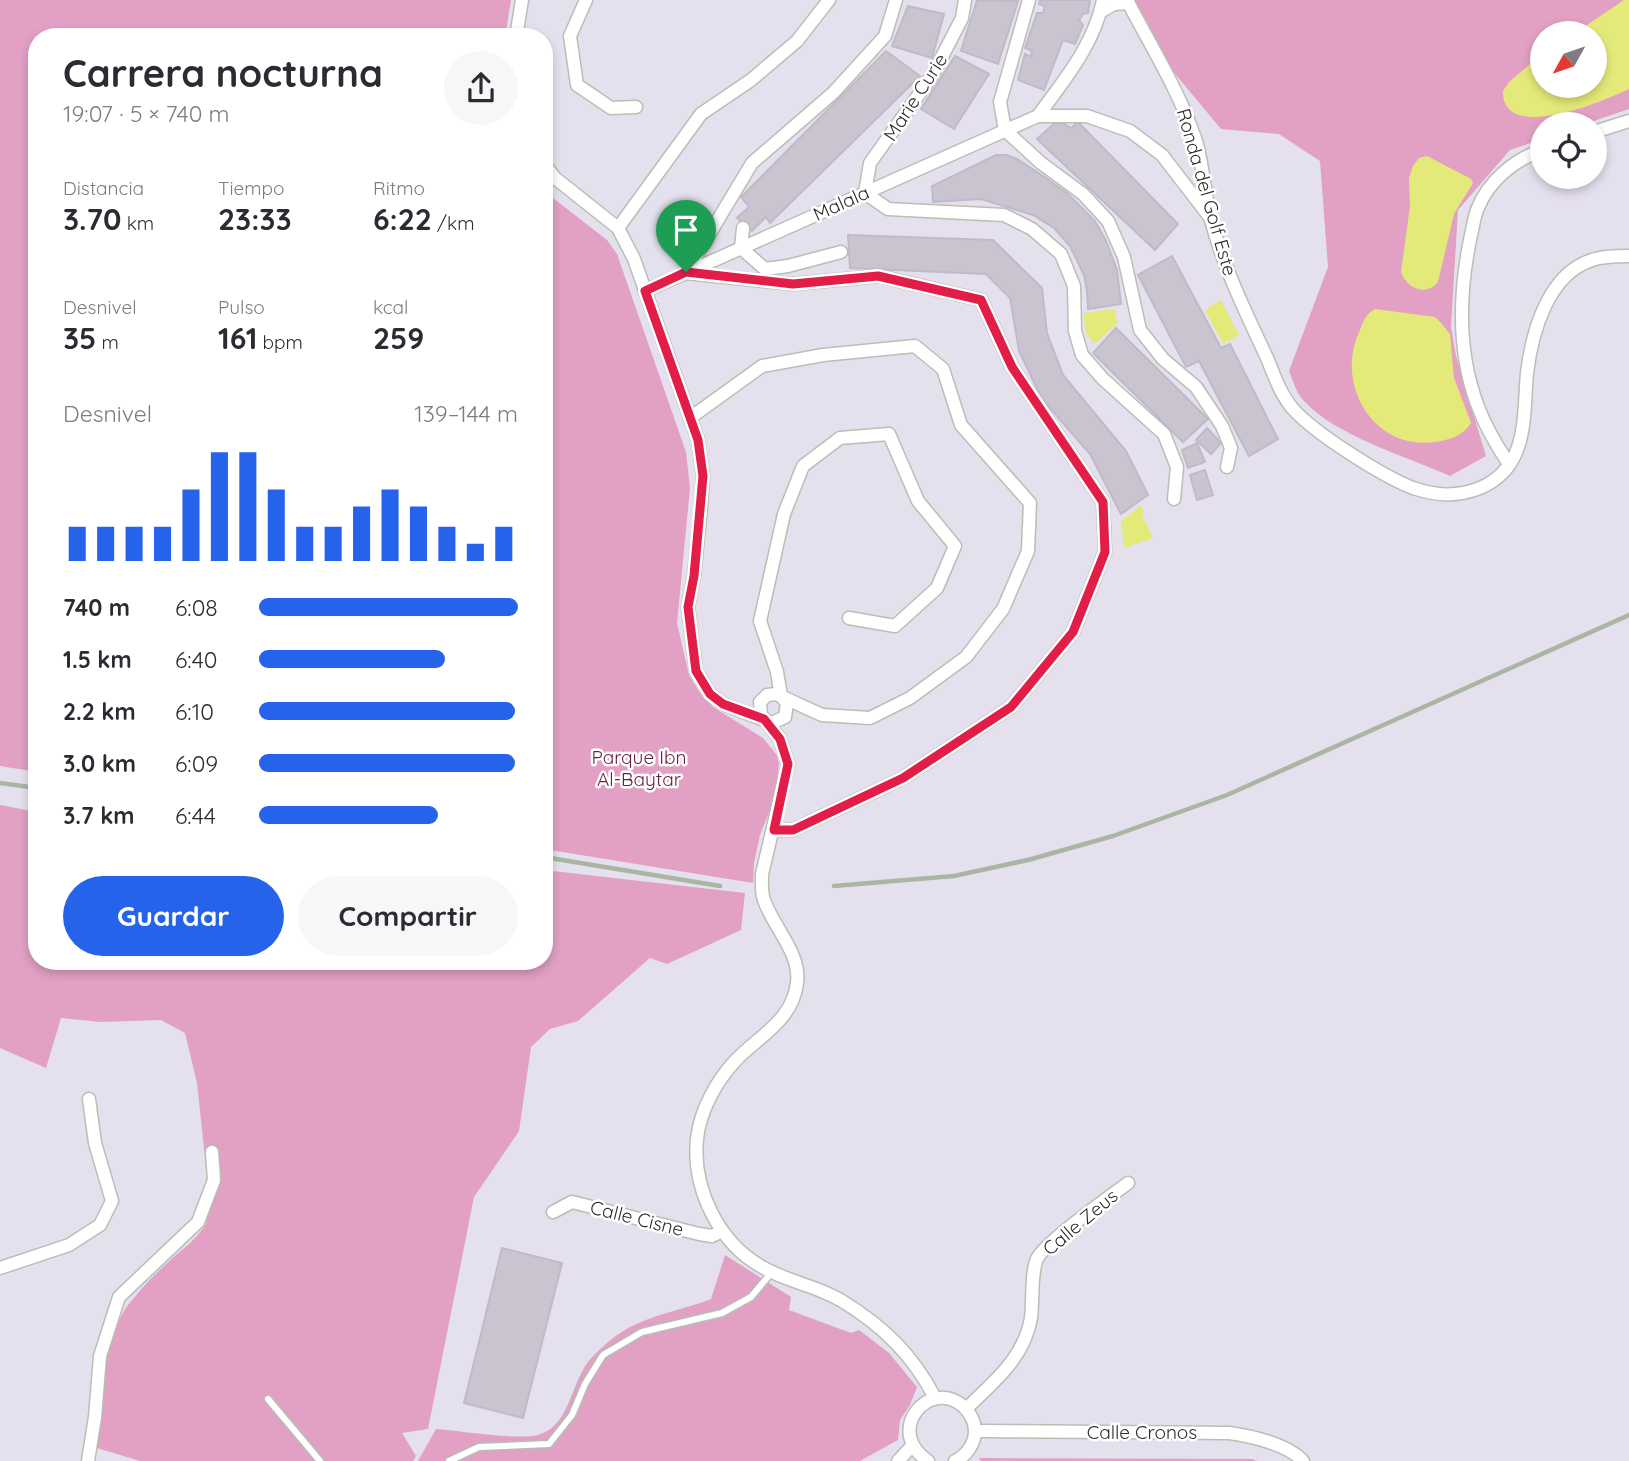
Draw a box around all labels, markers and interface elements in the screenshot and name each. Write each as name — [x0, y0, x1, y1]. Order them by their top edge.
north arrow — [1530, 21, 1606, 98]
map controls — [1530, 21, 1607, 189]
text: Carrera nocturna — [63, 49, 383, 97]
street label: Marie Curie — [878, 49, 952, 145]
button: share — [444, 51, 518, 125]
text: 19:07 · 5 × 740 m — [63, 99, 230, 128]
street label: Ronda del Golf Este — [1172, 106, 1242, 278]
button: locate — [1530, 112, 1607, 189]
text: Distancia — [63, 176, 144, 200]
text: Tiempo — [218, 176, 285, 200]
text: Ritmo — [373, 176, 425, 200]
street label: Malala — [809, 180, 873, 226]
text: 3.70 — [63, 200, 121, 238]
text: 23:33 — [218, 200, 292, 238]
text: 6:22 — [373, 200, 432, 238]
pin — [656, 200, 716, 272]
text: km — [121, 211, 154, 235]
text: /km — [432, 211, 475, 235]
icon: arrive — [667, 211, 705, 249]
text: Desnivel — [63, 295, 137, 319]
text: Pulso — [218, 295, 265, 319]
text: kcal — [373, 295, 408, 319]
text: 35 — [63, 319, 96, 357]
text: 161 — [218, 319, 257, 357]
text: 259 — [373, 319, 424, 357]
text: m — [96, 330, 119, 354]
text: bpm — [257, 330, 303, 354]
text: Desnivel — [63, 399, 152, 428]
text: 139–144 m — [414, 399, 518, 428]
text: 740 m — [63, 593, 130, 622]
text: 6:08 — [175, 593, 218, 622]
text: 1.5 km — [63, 645, 132, 674]
text: 6:40 — [175, 645, 217, 674]
text: 2.2 km — [63, 697, 136, 726]
text: 6:10 — [175, 697, 214, 726]
park label: Parque Ibn Al-Baytar — [591, 745, 687, 791]
text: 3.0 km — [63, 749, 136, 778]
text: 6:09 — [175, 749, 218, 778]
text: 3.7 km — [63, 801, 134, 830]
text: 6:44 — [175, 801, 216, 830]
button: Guardar — [63, 876, 284, 956]
button: Compartir — [298, 876, 518, 956]
street label: Calle Zeus — [1037, 1184, 1123, 1260]
street label: Calle Cisne — [588, 1195, 686, 1241]
street label: Calle Cronos — [1087, 1420, 1197, 1444]

